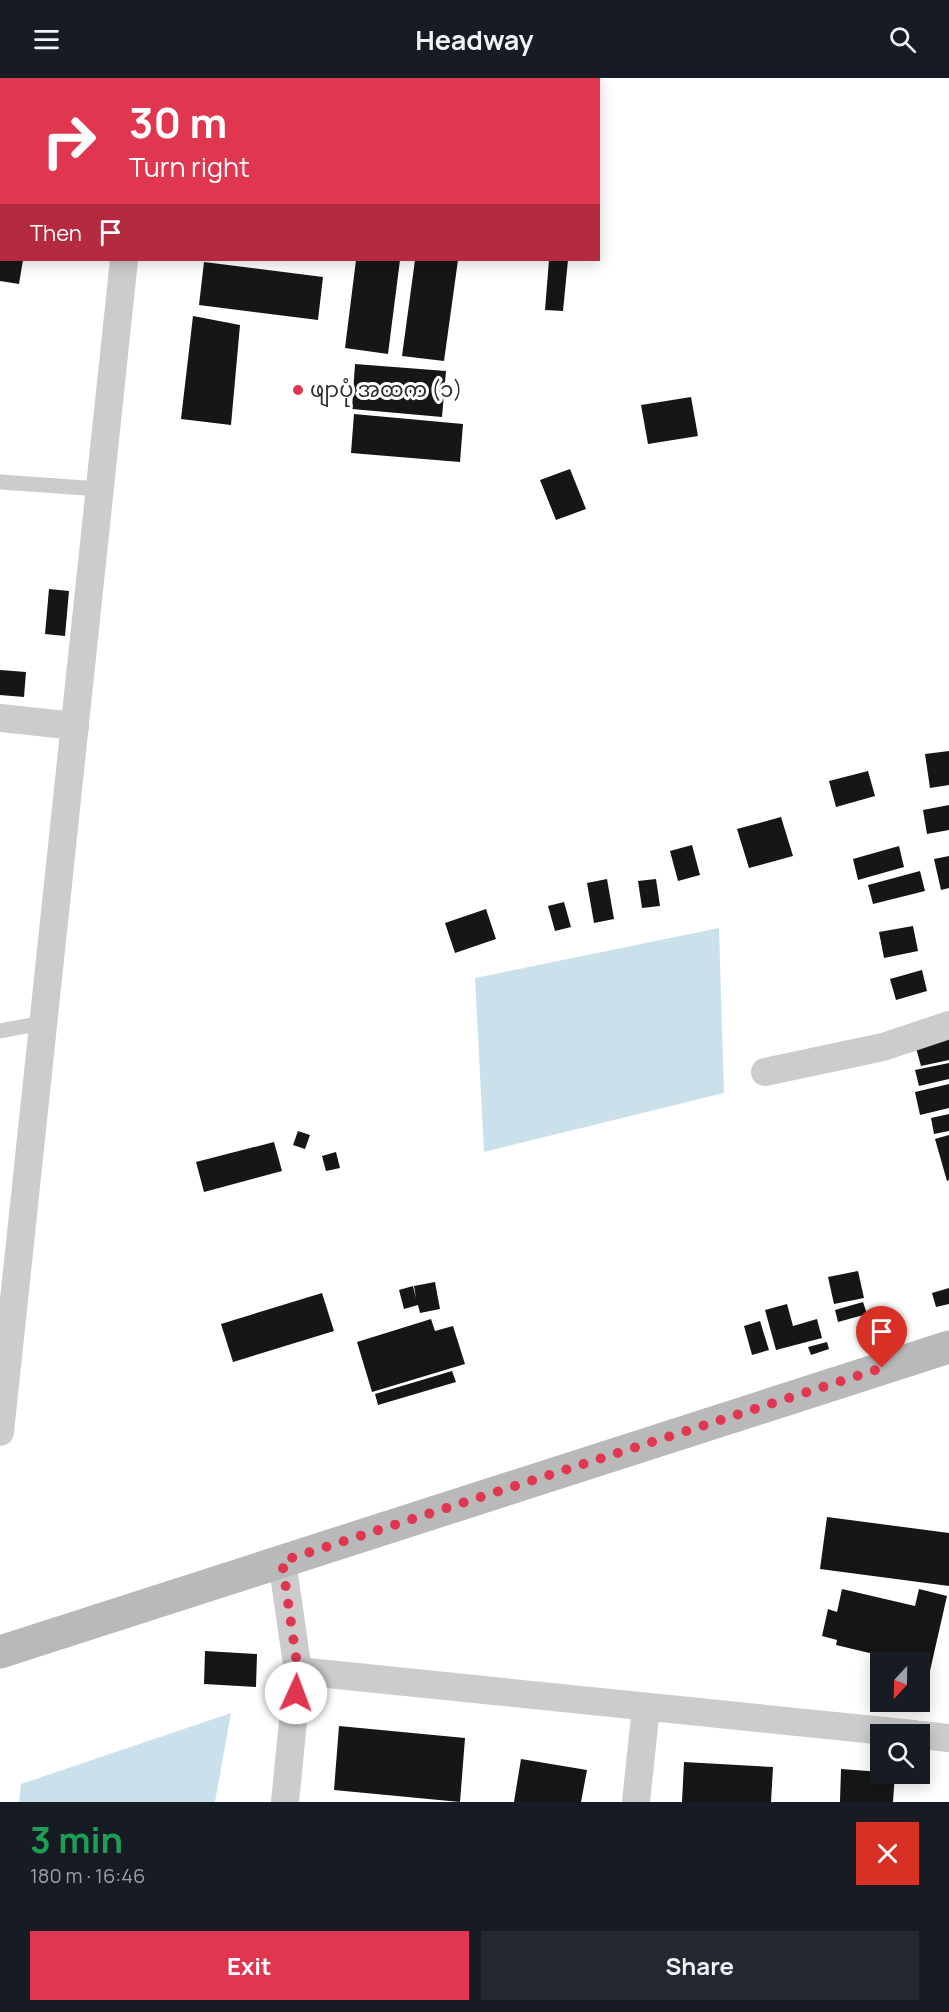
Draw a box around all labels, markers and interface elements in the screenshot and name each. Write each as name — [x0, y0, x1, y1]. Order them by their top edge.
text: Headway — [415, 21, 534, 58]
icon: menu — [30, 23, 63, 56]
icon: search — [886, 23, 919, 56]
text: 30 m — [129, 93, 227, 151]
icon: right — [30, 102, 108, 180]
text: Turn right — [129, 148, 250, 185]
icon: arrive — [94, 216, 127, 249]
text: Then — [30, 218, 82, 248]
place label: ဖျာပုံ အထက (၁) — [310, 375, 462, 408]
marker: ဖျာပုံ အထက (၁) — [291, 383, 305, 397]
pin — [856, 1306, 907, 1368]
icon: arrive — [865, 1315, 898, 1348]
north arrow — [870, 1652, 930, 1712]
map controls — [870, 1652, 930, 1784]
position arrow — [264, 1661, 328, 1725]
button: search — [870, 1724, 930, 1784]
text: 3 min — [30, 1815, 123, 1864]
button: close — [856, 1822, 919, 1885]
text: 180 m · 16:46 — [30, 1862, 146, 1889]
button: Exit — [30, 1931, 469, 2000]
button: Share — [481, 1931, 919, 2000]

